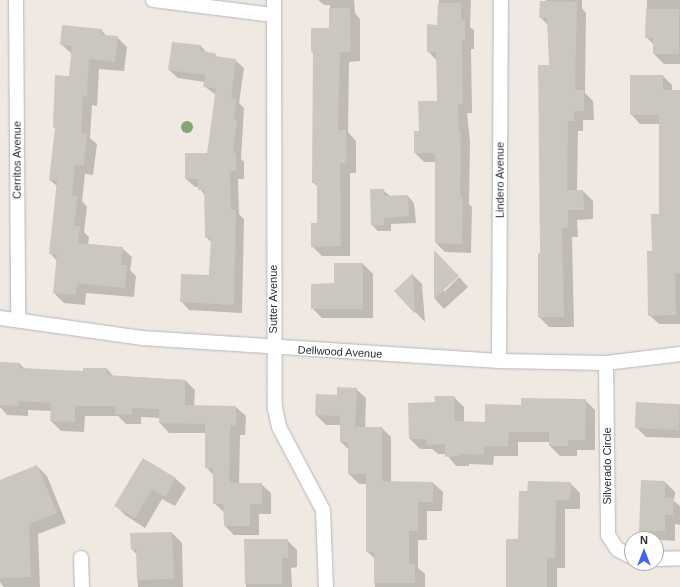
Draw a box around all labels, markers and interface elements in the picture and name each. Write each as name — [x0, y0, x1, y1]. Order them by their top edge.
street label: Cerritos Avenue — [10, 121, 24, 199]
street label: Lindero Avenue — [493, 142, 507, 218]
street label: Sutter Avenue — [266, 264, 280, 334]
street label: Dellwood Avenue — [297, 343, 383, 361]
street label: Silverado Circle — [600, 427, 614, 505]
north arrow — [624, 531, 664, 571]
text: N — [640, 534, 648, 546]

